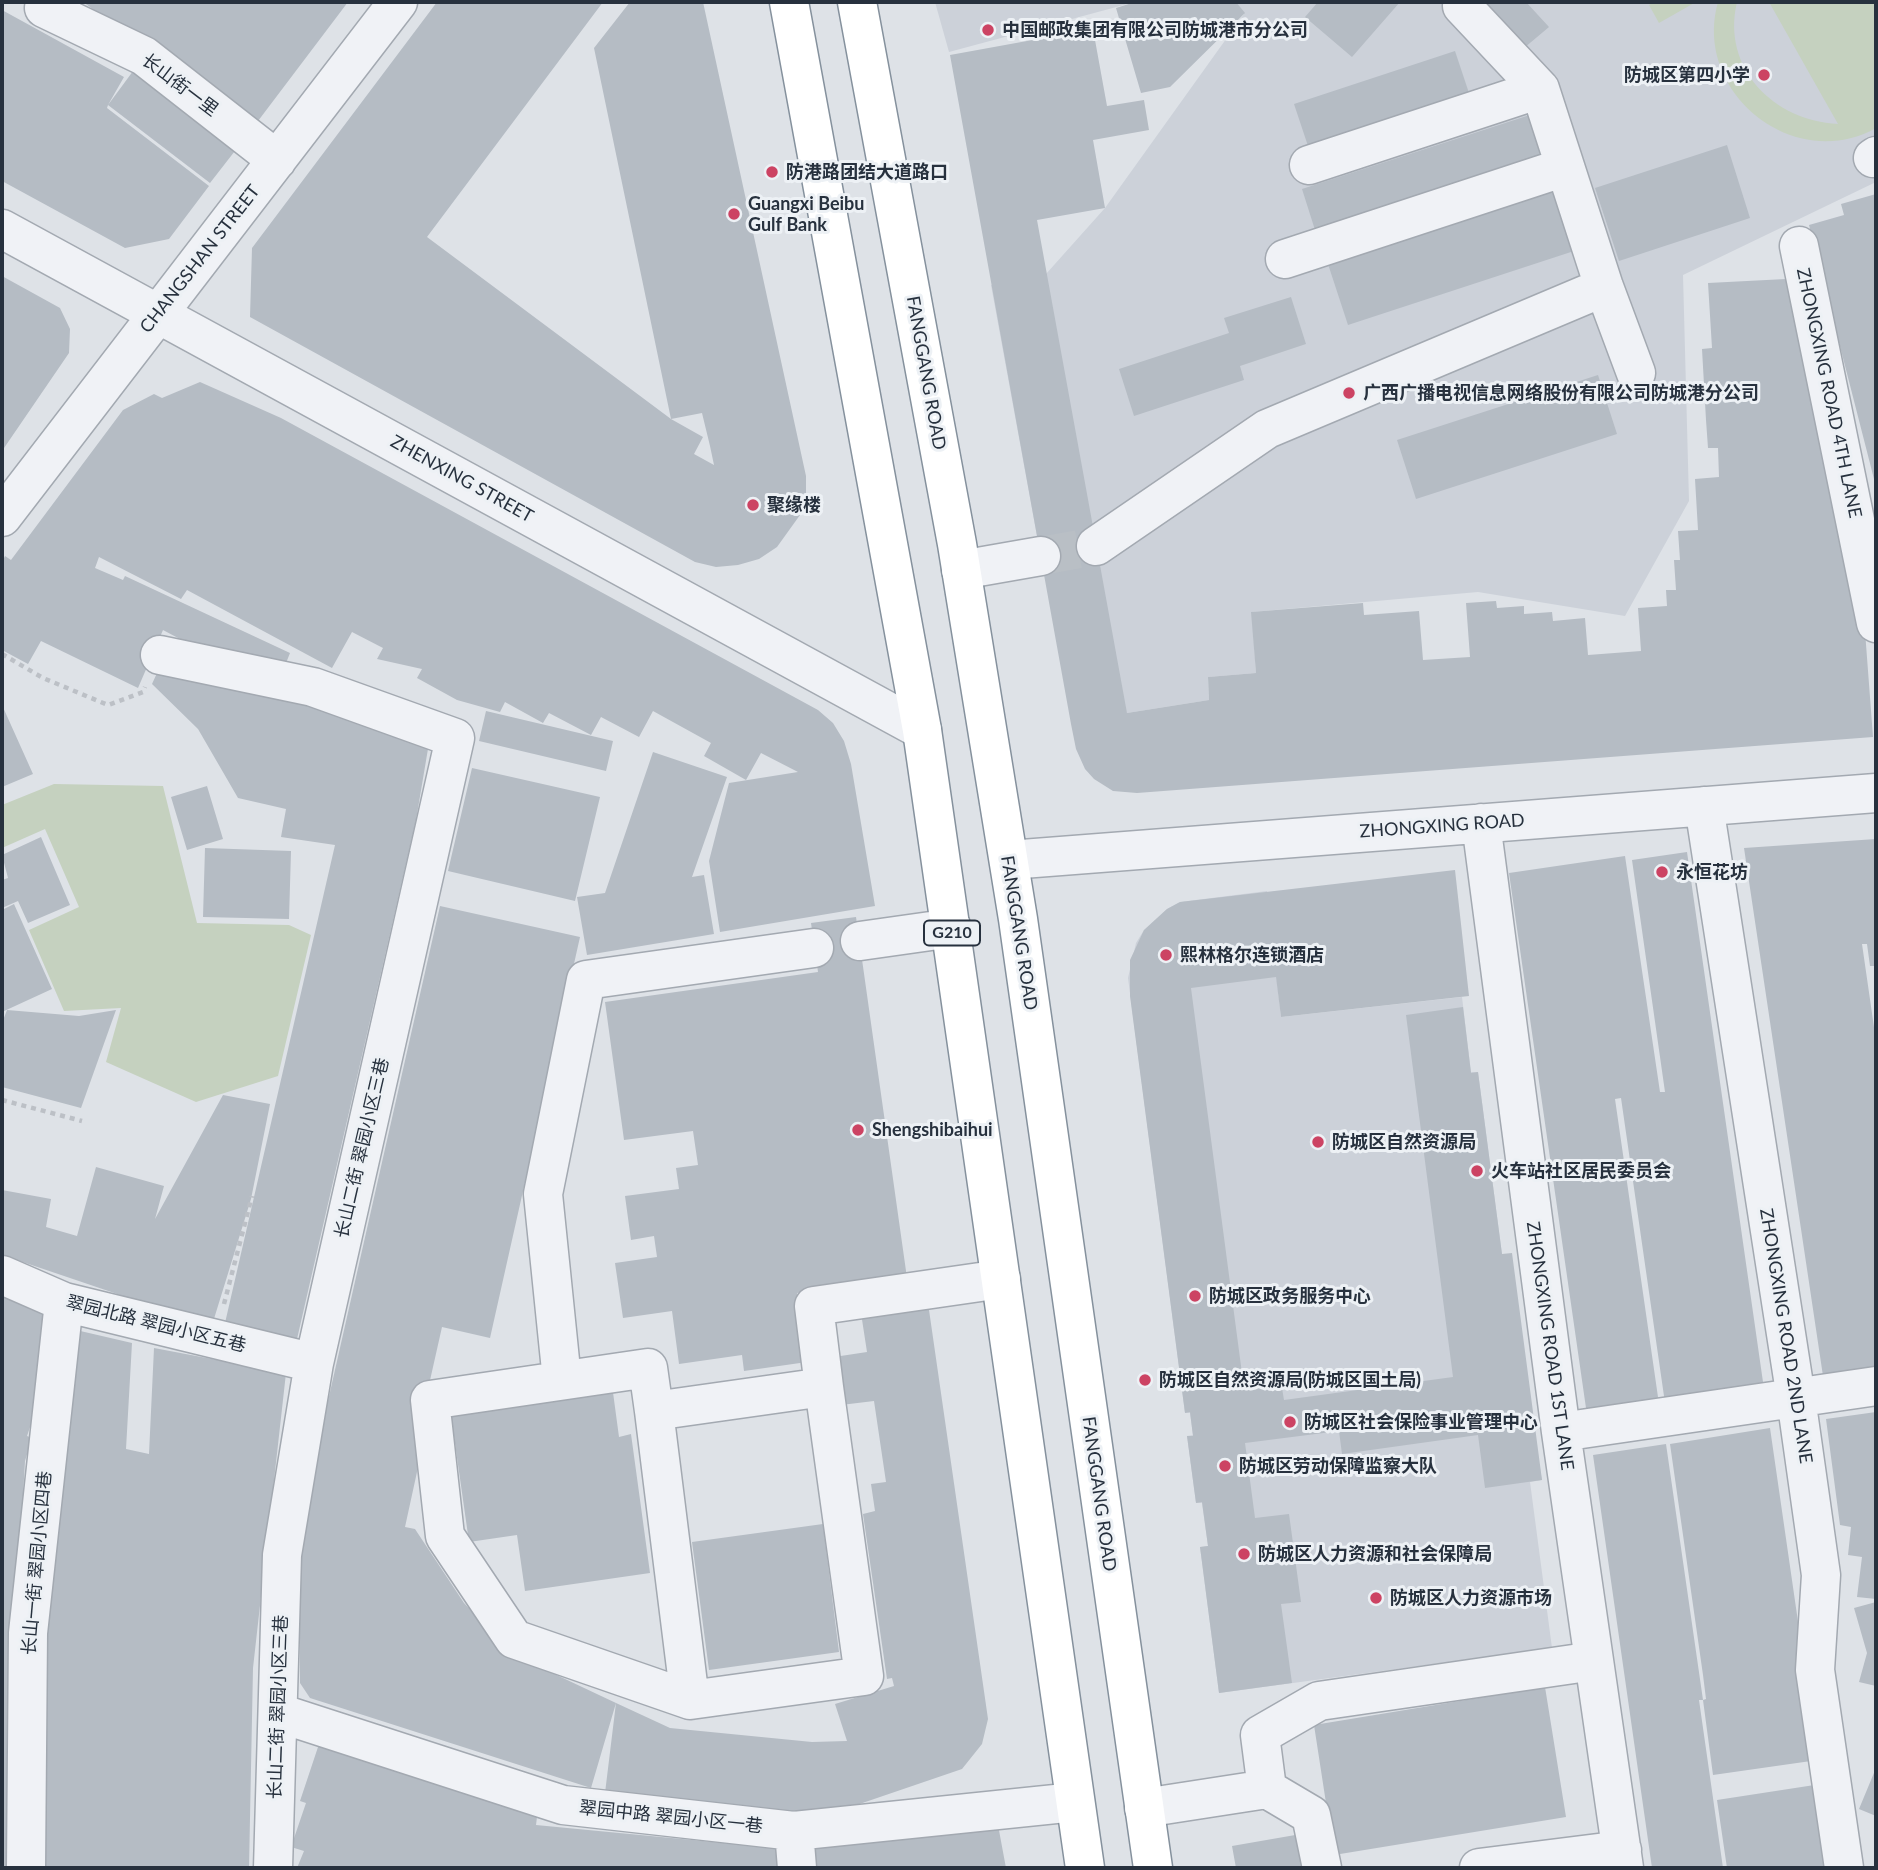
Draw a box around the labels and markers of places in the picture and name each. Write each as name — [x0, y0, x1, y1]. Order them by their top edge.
place label: 中国邮政集团有限公司防城港市分公司 — [1002, 19, 1308, 41]
marker: 中国邮政集团有限公司防城港市分公司 — [980, 22, 996, 38]
place label: 防城区第四小学 — [1624, 64, 1750, 86]
marker: 防城区第四小学 — [1756, 67, 1772, 83]
place label: 防港路团结大道路口 — [786, 161, 948, 183]
marker: 防港路团结大道路口 — [764, 164, 780, 180]
place label: Guangxi Beibu Gulf Bank — [748, 193, 864, 235]
marker: Guangxi Beibu Gulf Bank — [726, 206, 742, 222]
place label: 广西广播电视信息网络股份有限公司防城港分公司 — [1363, 382, 1759, 404]
marker: 广西广播电视信息网络股份有限公司防城港分公司 — [1341, 385, 1357, 401]
place label: 聚缘楼 — [767, 494, 821, 516]
marker: 聚缘楼 — [745, 497, 761, 513]
place label: 永恒花坊 — [1676, 861, 1748, 883]
marker: 永恒花坊 — [1654, 864, 1670, 880]
place label: 熙林格尔连锁酒店 — [1180, 944, 1324, 966]
marker: 熙林格尔连锁酒店 — [1158, 947, 1174, 963]
place label: Shengshibaihui — [872, 1119, 993, 1141]
marker: Shengshibaihui — [850, 1122, 866, 1138]
place label: 防城区自然资源局 — [1332, 1131, 1476, 1153]
marker: 防城区自然资源局 — [1310, 1134, 1326, 1150]
place label: 火车站社区居民委员会 — [1491, 1160, 1671, 1182]
marker: 火车站社区居民委员会 — [1469, 1163, 1485, 1179]
place label: 防城区政务服务中心 — [1209, 1285, 1371, 1307]
marker: 防城区政务服务中心 — [1187, 1288, 1203, 1304]
place label: 防城区自然资源局(防城区国土局) — [1159, 1369, 1421, 1391]
marker: 防城区自然资源局(防城区国土局) — [1137, 1372, 1153, 1388]
place label: 防城区社会保险事业管理中心 — [1304, 1411, 1538, 1433]
marker: 防城区社会保险事业管理中心 — [1282, 1414, 1298, 1430]
place label: 防城区劳动保障监察大队 — [1239, 1455, 1437, 1477]
marker: 防城区劳动保障监察大队 — [1217, 1458, 1233, 1474]
place label: 防城区人力资源和社会保障局 — [1258, 1543, 1492, 1565]
marker: 防城区人力资源和社会保障局 — [1236, 1546, 1252, 1562]
place label: 防城区人力资源市场 — [1390, 1587, 1552, 1609]
marker: 防城区人力资源市场 — [1368, 1590, 1384, 1606]

